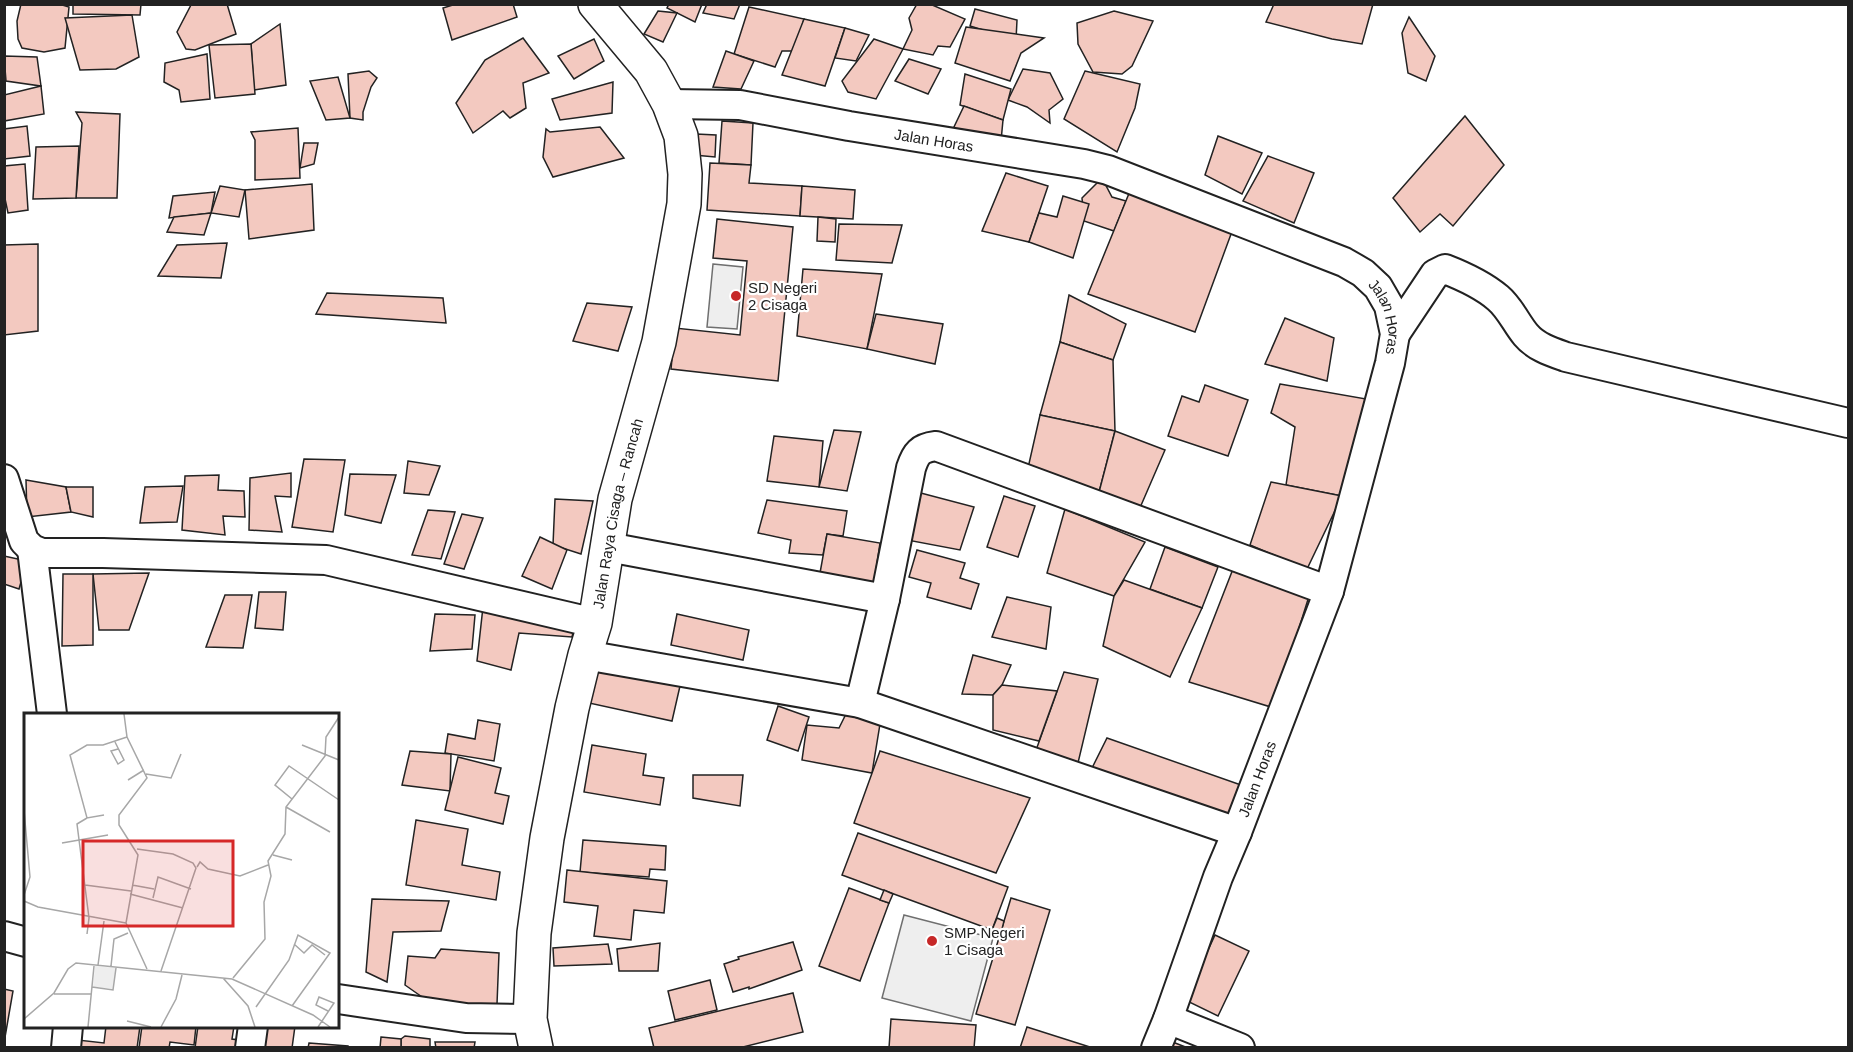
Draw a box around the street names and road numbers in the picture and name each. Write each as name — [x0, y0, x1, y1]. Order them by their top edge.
street label: Jalan Horas — [893, 125, 975, 155]
street label: Jalan Horas — [1366, 275, 1403, 356]
street label: Jalan Raya Cisaga – Rancah — [589, 416, 646, 610]
street label: Jalan Horas — [1235, 739, 1279, 819]

